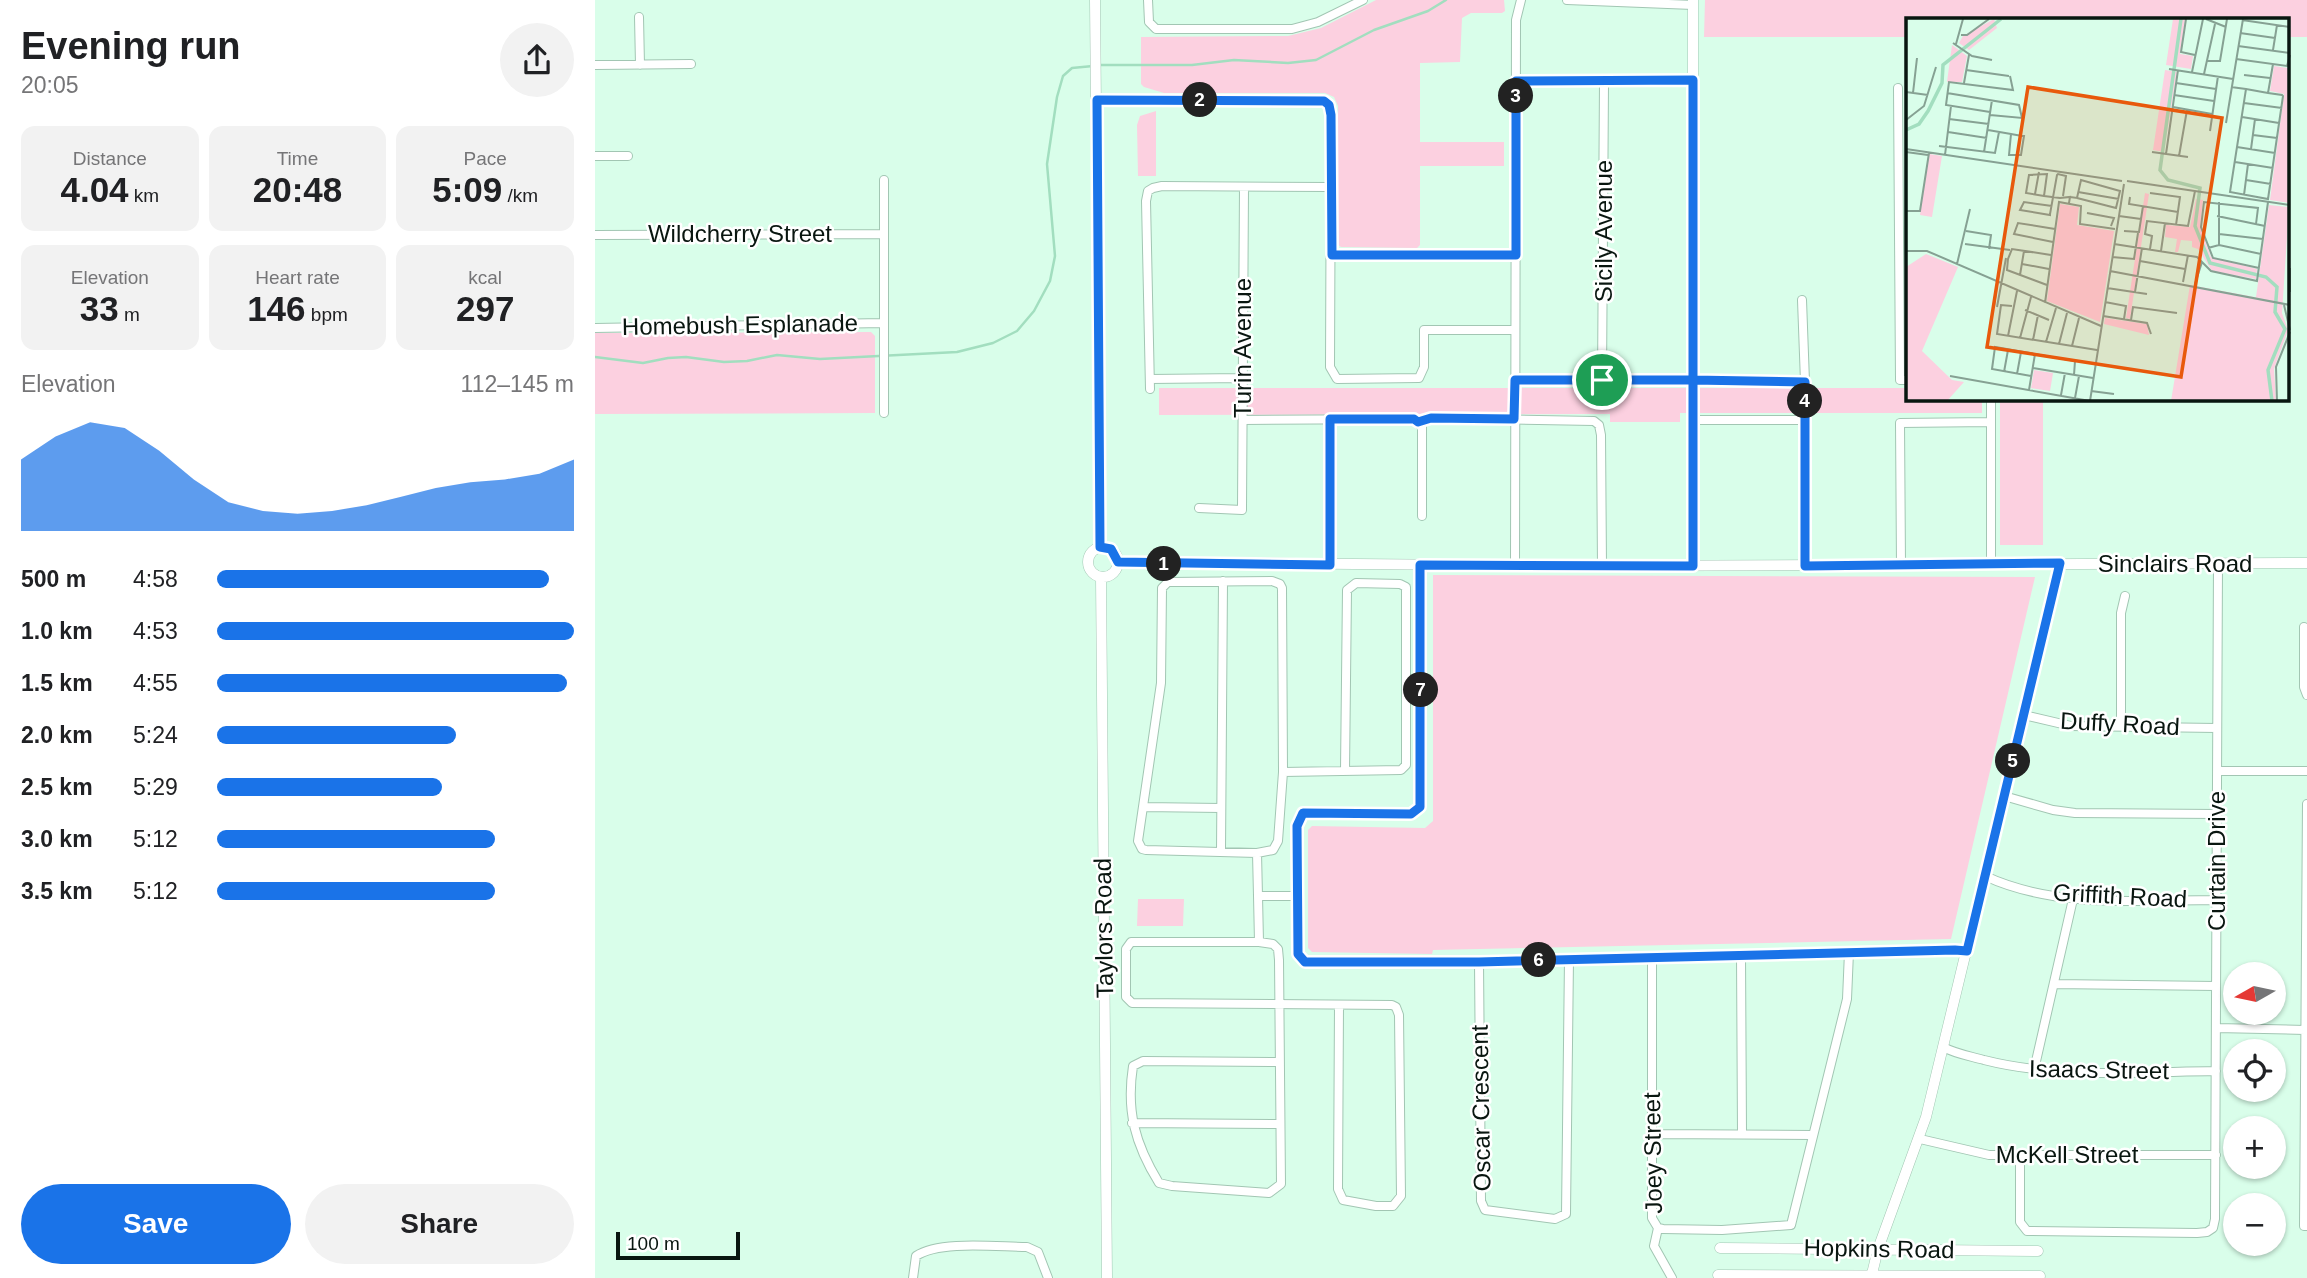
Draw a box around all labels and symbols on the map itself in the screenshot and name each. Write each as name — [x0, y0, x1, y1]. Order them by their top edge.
inset map — [1906, 18, 2289, 401]
pin: 3 — [1499, 78, 1534, 114]
pin: 2 — [1183, 82, 1217, 118]
street label: Sicily Avenue — [1590, 160, 1617, 302]
street label: Wildcherry Street — [648, 220, 832, 247]
street label: Turin Avenue — [1229, 278, 1256, 418]
street label: Homebush Esplanade — [622, 309, 858, 340]
pin — [1572, 350, 1632, 410]
pin: 4 — [1787, 384, 1823, 418]
pin: 1 — [1147, 546, 1181, 582]
street label: Sinclairs Road — [2098, 550, 2252, 577]
pin: 7 — [1403, 672, 1439, 708]
street label: Duffy Road — [2060, 707, 2180, 740]
pin: 5 — [1995, 744, 2031, 778]
street label: Curtain Drive — [2203, 791, 2230, 931]
street label: Taylors Road — [1089, 858, 1118, 998]
street label: Griffith Road — [2052, 879, 2188, 912]
pin: 6 — [1521, 942, 1557, 978]
north arrow — [2223, 962, 2285, 1026]
street label: Oscar Crescent — [1466, 1024, 1495, 1192]
street label: Isaacs Street — [2029, 1055, 2170, 1084]
street label: Joey Street — [1638, 1092, 1667, 1214]
street label: McKell Street — [1996, 1141, 2139, 1168]
scale bar — [616, 1229, 740, 1261]
street label: Hopkins Road — [1803, 1234, 1955, 1263]

